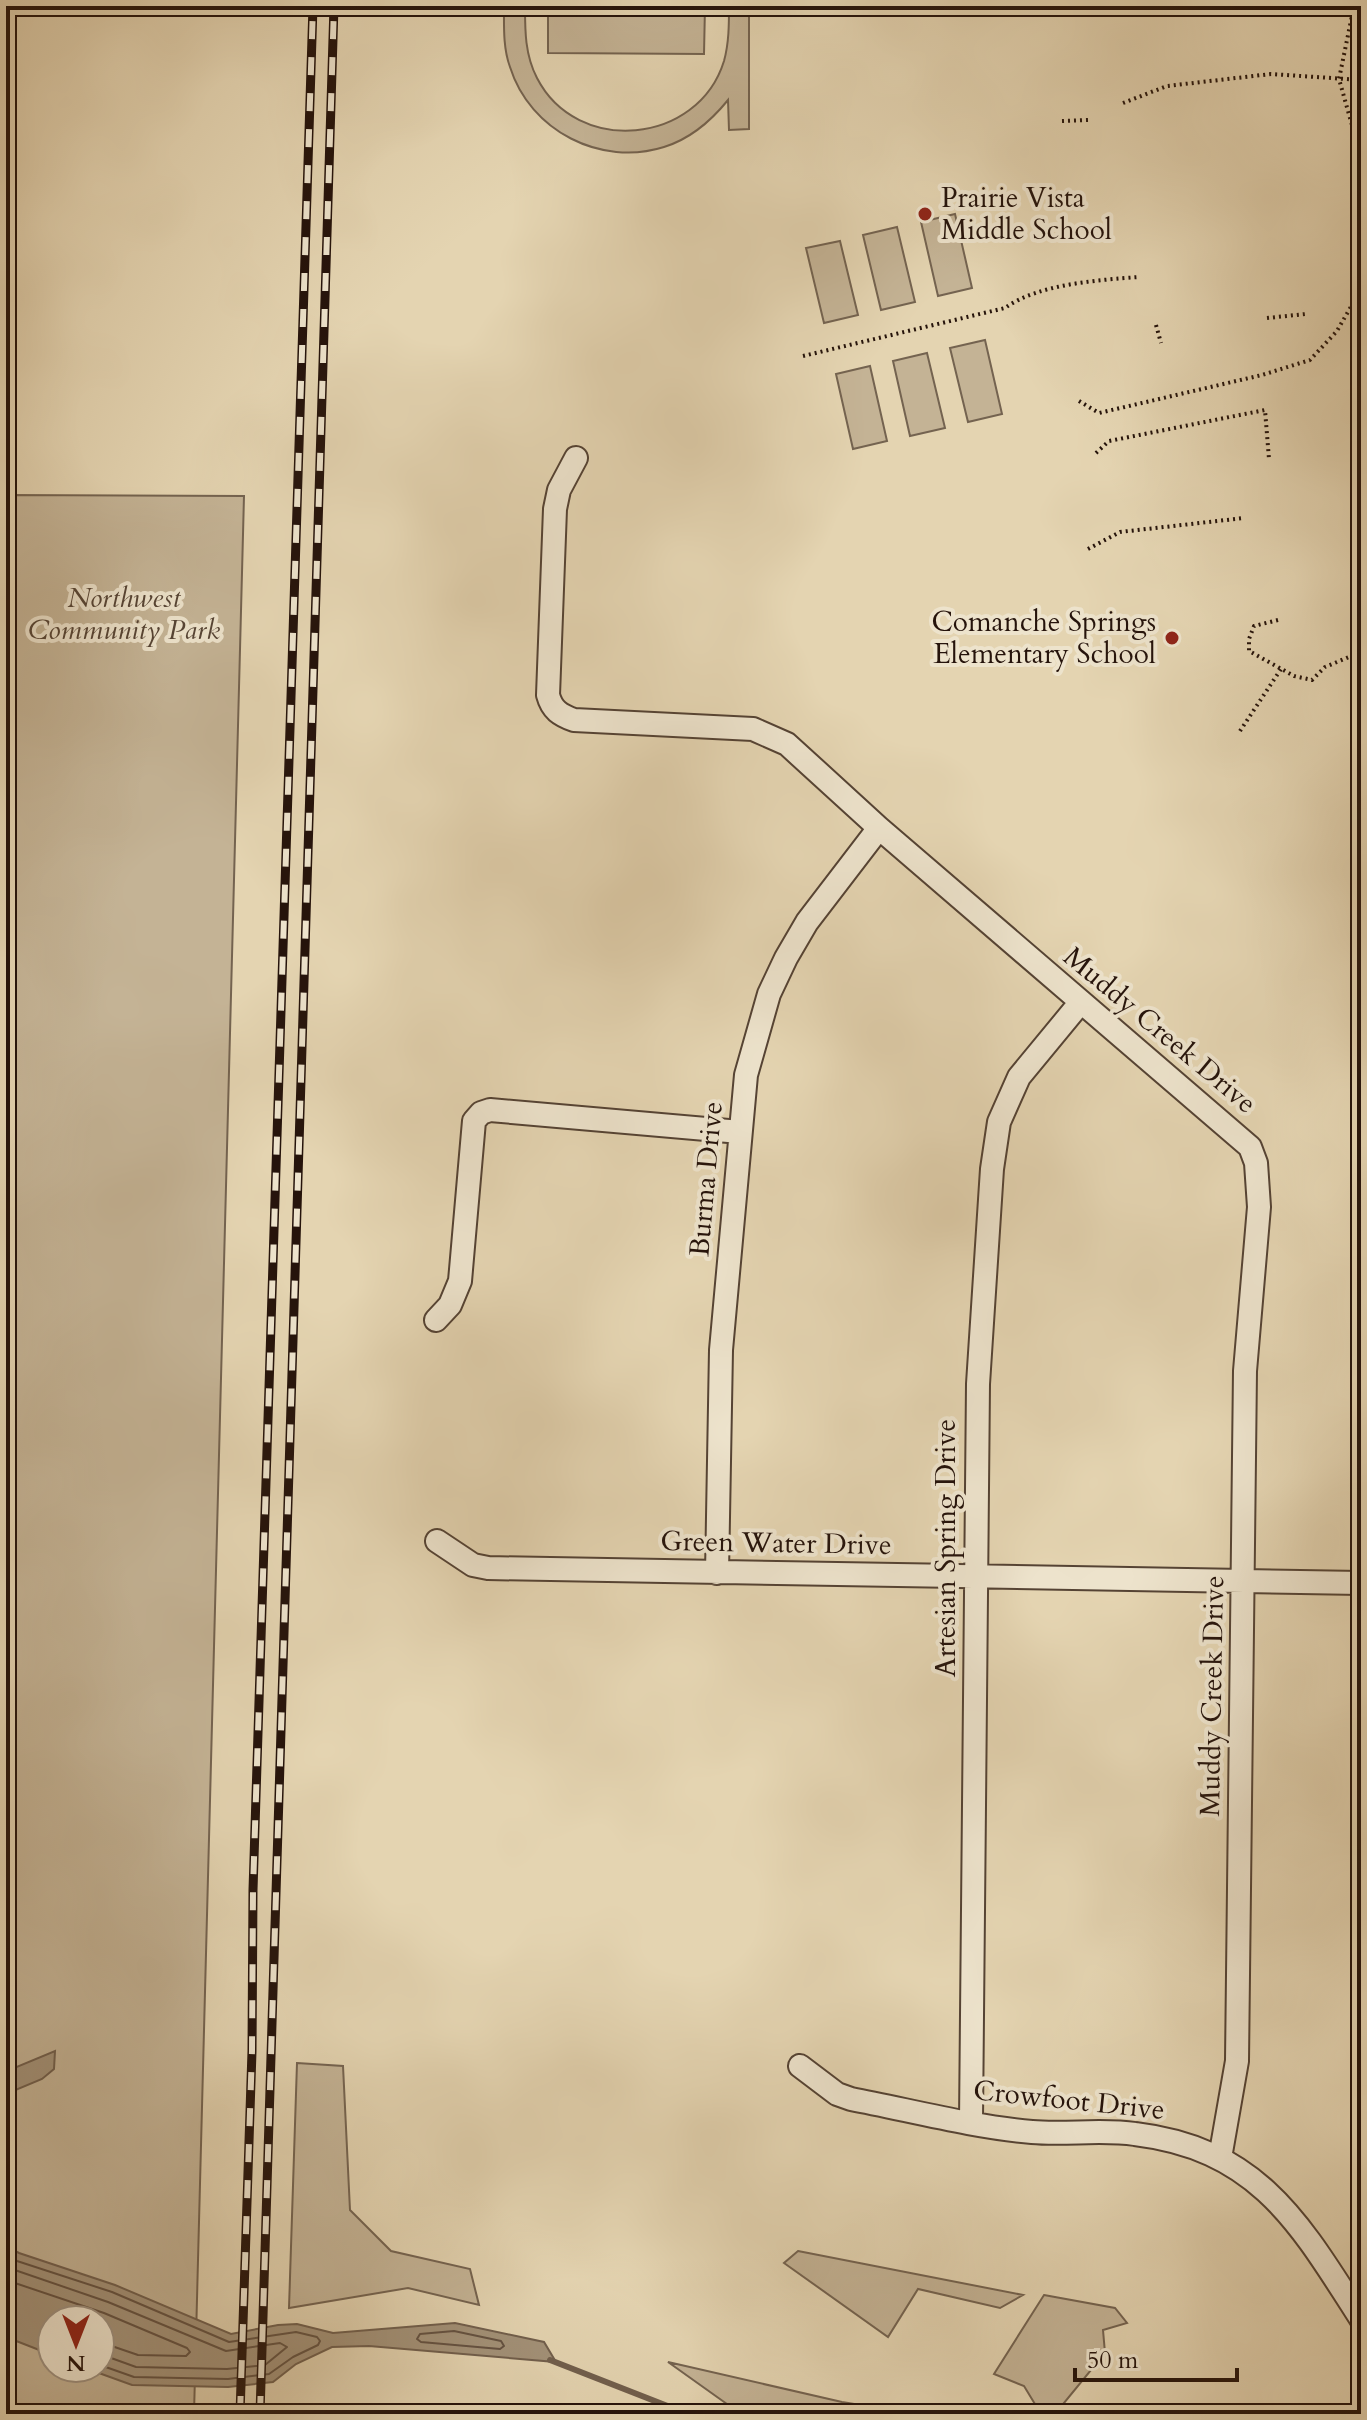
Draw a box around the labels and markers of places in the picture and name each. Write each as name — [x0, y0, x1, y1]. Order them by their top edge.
place label: Prairie Vista Middle School — [941, 179, 1112, 249]
marker: Prairie Vista Middle School — [916, 205, 934, 223]
place label: Comanche Springs Elementary School — [931, 603, 1156, 673]
marker: Comanche Springs Elementary School — [1163, 629, 1181, 647]

